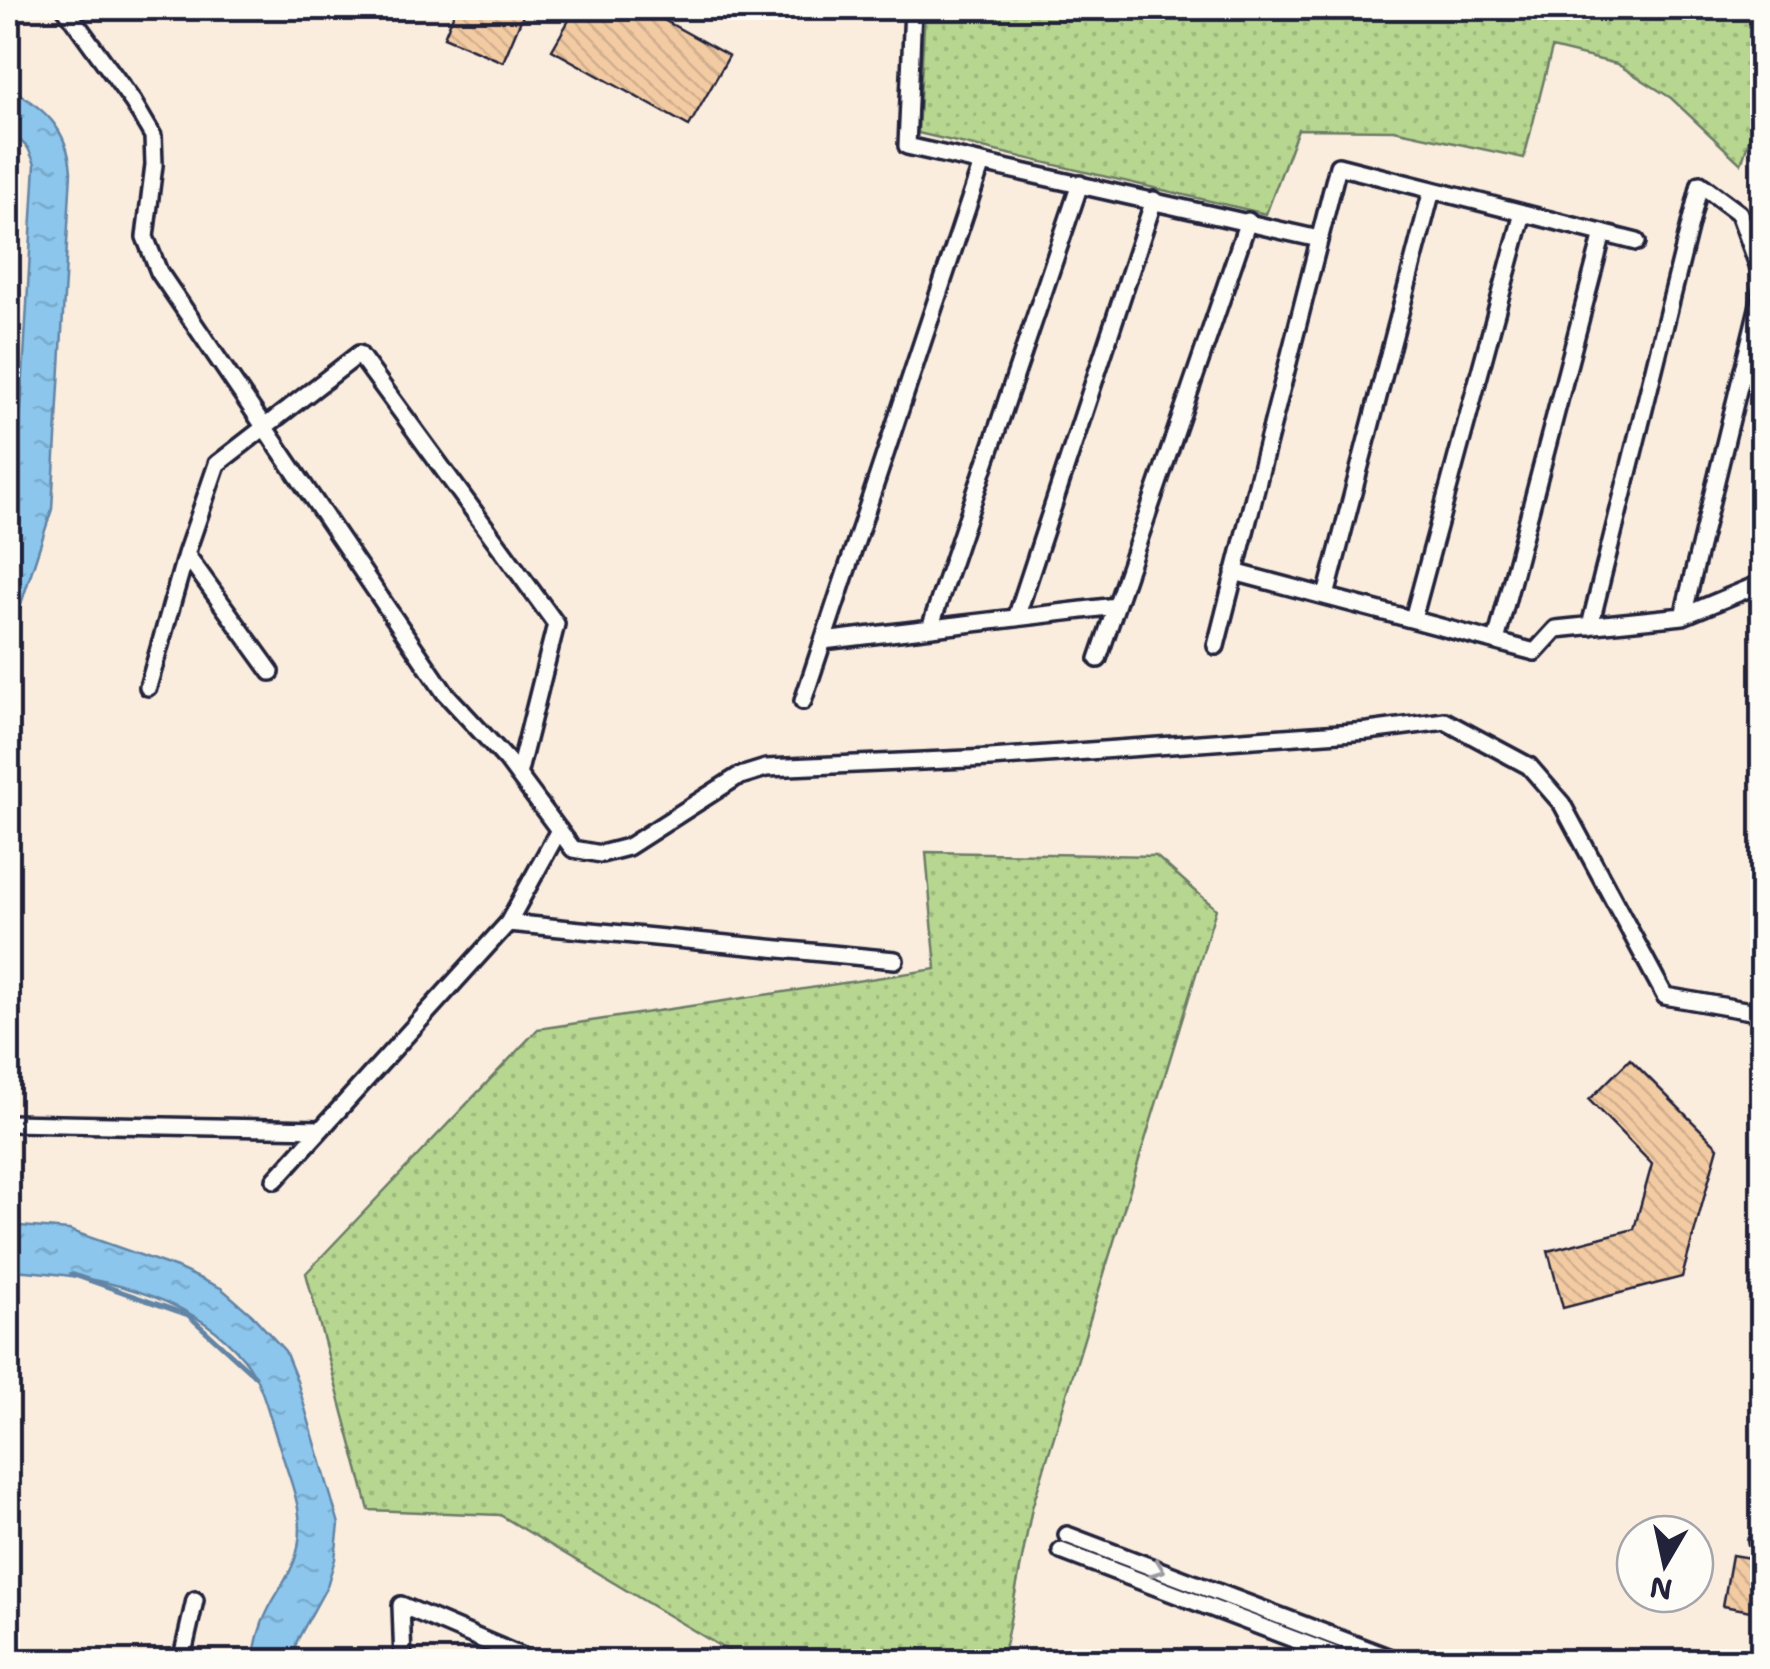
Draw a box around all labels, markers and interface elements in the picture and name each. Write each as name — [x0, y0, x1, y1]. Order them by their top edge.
north arrow — [1615, 1514, 1715, 1614]
one-way arrow — [1148, 1557, 1166, 1577]
text: N — [1647, 1568, 1675, 1609]

